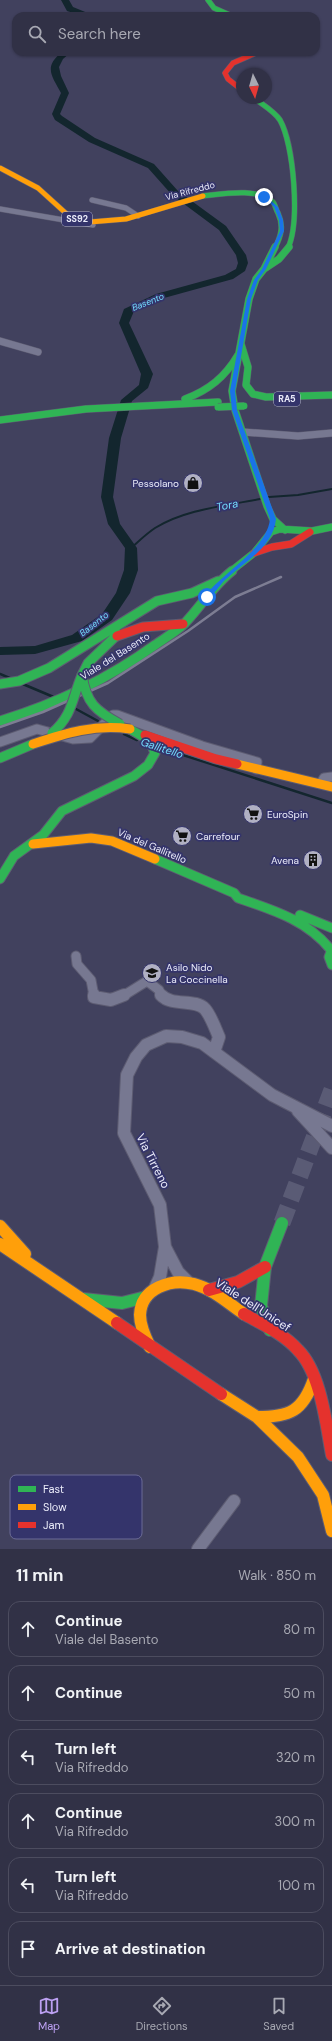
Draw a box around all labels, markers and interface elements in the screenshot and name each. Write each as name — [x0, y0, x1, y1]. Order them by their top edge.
search box — [12, 12, 320, 56]
icon: search — [26, 23, 48, 45]
text: Search here — [58, 24, 141, 44]
north arrow — [236, 68, 272, 104]
street label: Via Rifreddo — [164, 179, 216, 203]
route end — [255, 188, 273, 206]
road number: SS92 — [62, 212, 92, 226]
water label: Basento — [130, 290, 166, 314]
road number: RA5 — [274, 392, 300, 406]
shop icon: Pessolano — [182, 472, 204, 494]
place label: Pessolano — [133, 477, 179, 490]
water label: Tora — [215, 496, 239, 514]
route start — [198, 588, 216, 606]
water label: Basento — [77, 609, 111, 639]
street label: Viale del Basento — [78, 629, 152, 683]
water label: Gallitello — [139, 735, 185, 762]
supermarket icon: EuroSpin — [242, 803, 264, 825]
place label: EuroSpin — [267, 808, 308, 821]
supermarket icon: Carrefour — [171, 825, 193, 847]
street label: Via del Gallitello — [116, 826, 189, 866]
place label: Carrefour — [196, 830, 240, 843]
building icon: Avena — [302, 849, 324, 871]
place label: Avena — [271, 854, 299, 867]
place label: Asilo Nido La Coccinella — [166, 961, 228, 986]
school or university icon: Asilo Nido La Coccinella — [141, 962, 163, 984]
street label: Via Tirreno — [132, 1131, 174, 1191]
street label: Viale dell'Unicef — [212, 1275, 294, 1335]
legend — [10, 1475, 142, 1539]
text: Fast — [43, 1482, 64, 1496]
text: Slow — [43, 1500, 67, 1514]
text: Jam — [43, 1518, 64, 1532]
text: 11 min — [16, 1564, 64, 1586]
text: Walk · 850 m — [238, 1567, 316, 1584]
text: Continue — [55, 1611, 123, 1631]
icon: ahead — [17, 1618, 39, 1640]
text: 80 m — [283, 1621, 315, 1638]
text: Viale del Basento — [55, 1631, 158, 1648]
icon: ahead — [17, 1682, 39, 1704]
text: Continue — [55, 1683, 123, 1703]
text: 50 m — [283, 1685, 315, 1702]
text: Turn left — [55, 1739, 116, 1759]
icon: left — [17, 1746, 39, 1768]
text: 320 m — [276, 1749, 315, 1766]
text: Via Rifreddo — [55, 1759, 129, 1776]
text: Continue — [55, 1803, 123, 1823]
icon: ahead — [17, 1810, 39, 1832]
text: 300 m — [274, 1813, 315, 1830]
text: Via Rifreddo — [55, 1823, 129, 1840]
text: Turn left — [55, 1867, 116, 1887]
icon: left — [17, 1874, 39, 1896]
text: 100 m — [278, 1877, 315, 1894]
text: Via Rifreddo — [55, 1887, 129, 1904]
icon: arrive — [17, 1938, 39, 1960]
text: Arrive at destination — [55, 1939, 206, 1959]
tab: Map — [38, 1995, 60, 2033]
tab: Directions — [136, 1995, 188, 2033]
tab: Saved — [263, 1995, 294, 2033]

